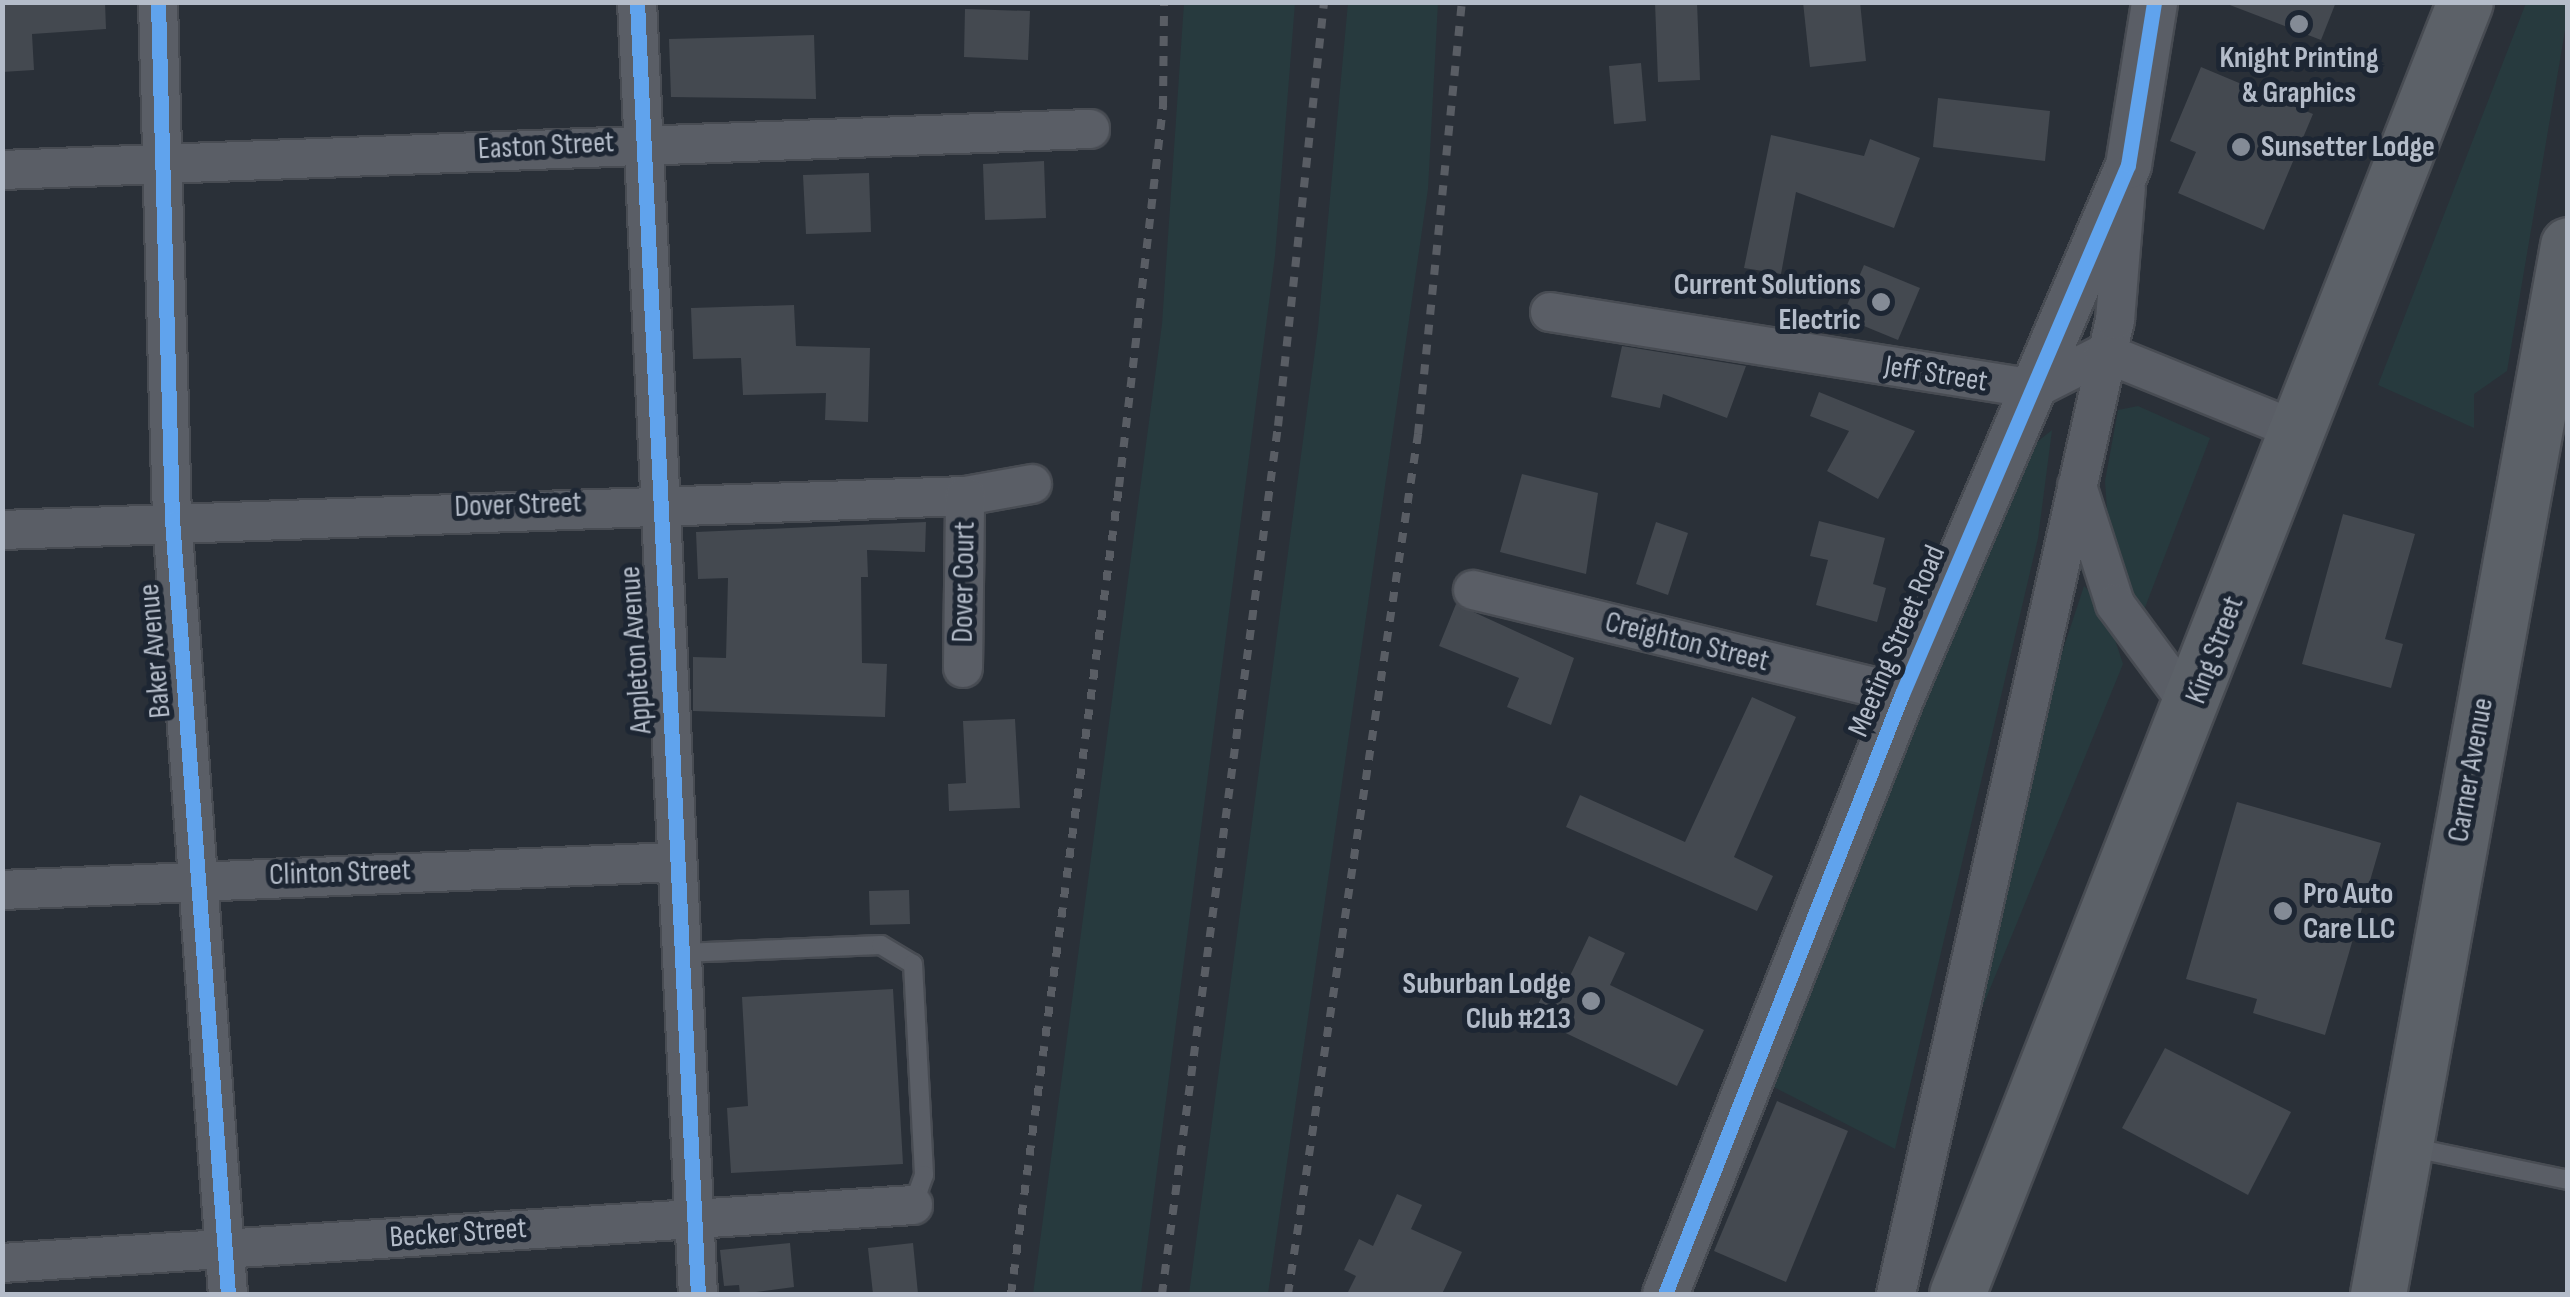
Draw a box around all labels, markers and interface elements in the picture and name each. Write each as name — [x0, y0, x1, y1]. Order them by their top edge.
marker: Knight Printing & Graphics — [2288, 13, 2310, 35]
place label: Knight Printing & Graphics — [2219, 40, 2379, 110]
street label: Easton Street — [477, 124, 615, 168]
place label: Sunsetter Lodge — [2261, 129, 2435, 165]
marker: Sunsetter Lodge — [2230, 136, 2252, 158]
place label: Current Solutions Electric — [1674, 267, 1861, 338]
marker: Current Solutions Electric — [1870, 291, 1892, 313]
street label: Jeff Street — [1882, 348, 1990, 400]
street label: Dover Street — [454, 485, 582, 525]
street label: Dover Court — [945, 521, 983, 643]
street label: Meeting Street Road — [1841, 540, 1953, 742]
street label: Appleton Avenue — [612, 565, 660, 735]
street label: Baker Avenue — [131, 582, 179, 720]
street label: King Street — [2178, 591, 2252, 709]
street label: Creighton Street — [1601, 604, 1773, 680]
street label: Carner Avenue — [2441, 695, 2501, 845]
street label: Clinton Street — [269, 853, 411, 893]
place label: Pro Auto Care LLC — [2303, 876, 2395, 946]
marker: Pro Auto Care LLC — [2272, 900, 2294, 922]
place label: Suburban Lodge Club #213 — [1403, 966, 1571, 1036]
marker: Suburban Lodge Club #213 — [1580, 990, 1602, 1012]
street label: Becker Street — [388, 1210, 528, 1256]

